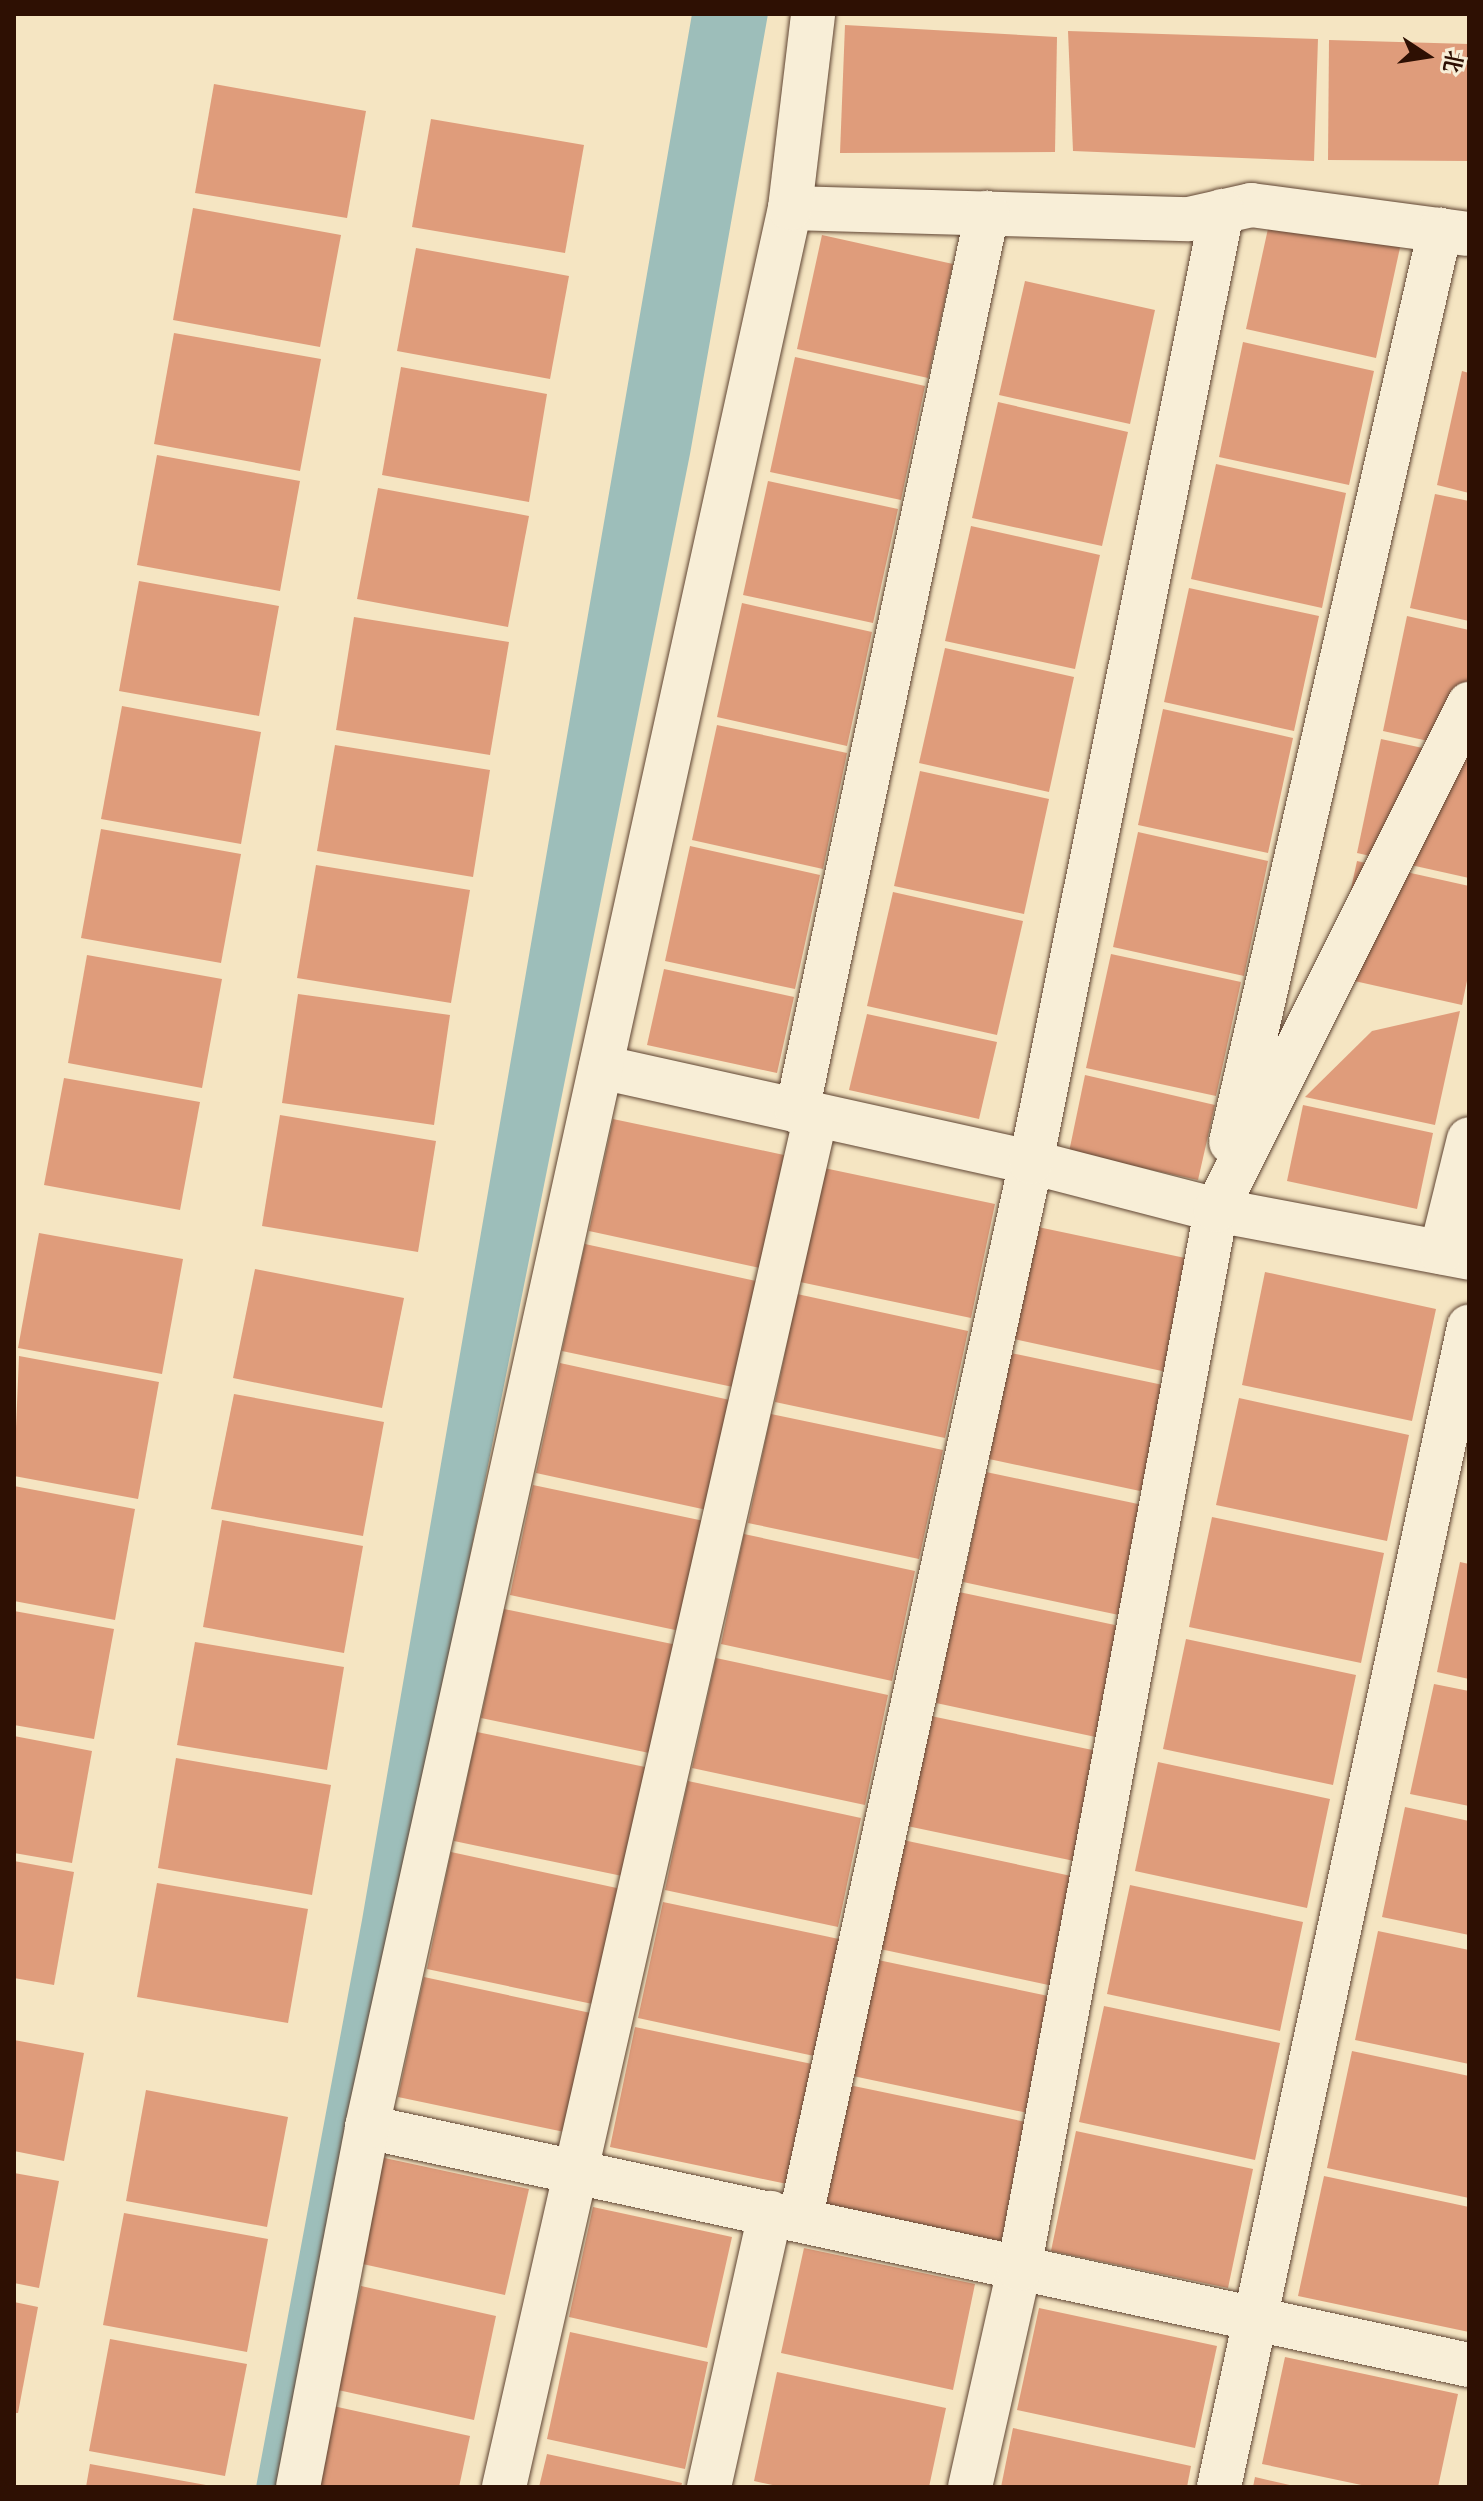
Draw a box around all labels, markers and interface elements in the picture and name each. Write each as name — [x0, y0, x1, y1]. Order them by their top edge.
north arrow — [1387, 16, 1467, 96]
text: 北 — [1433, 47, 1468, 75]

